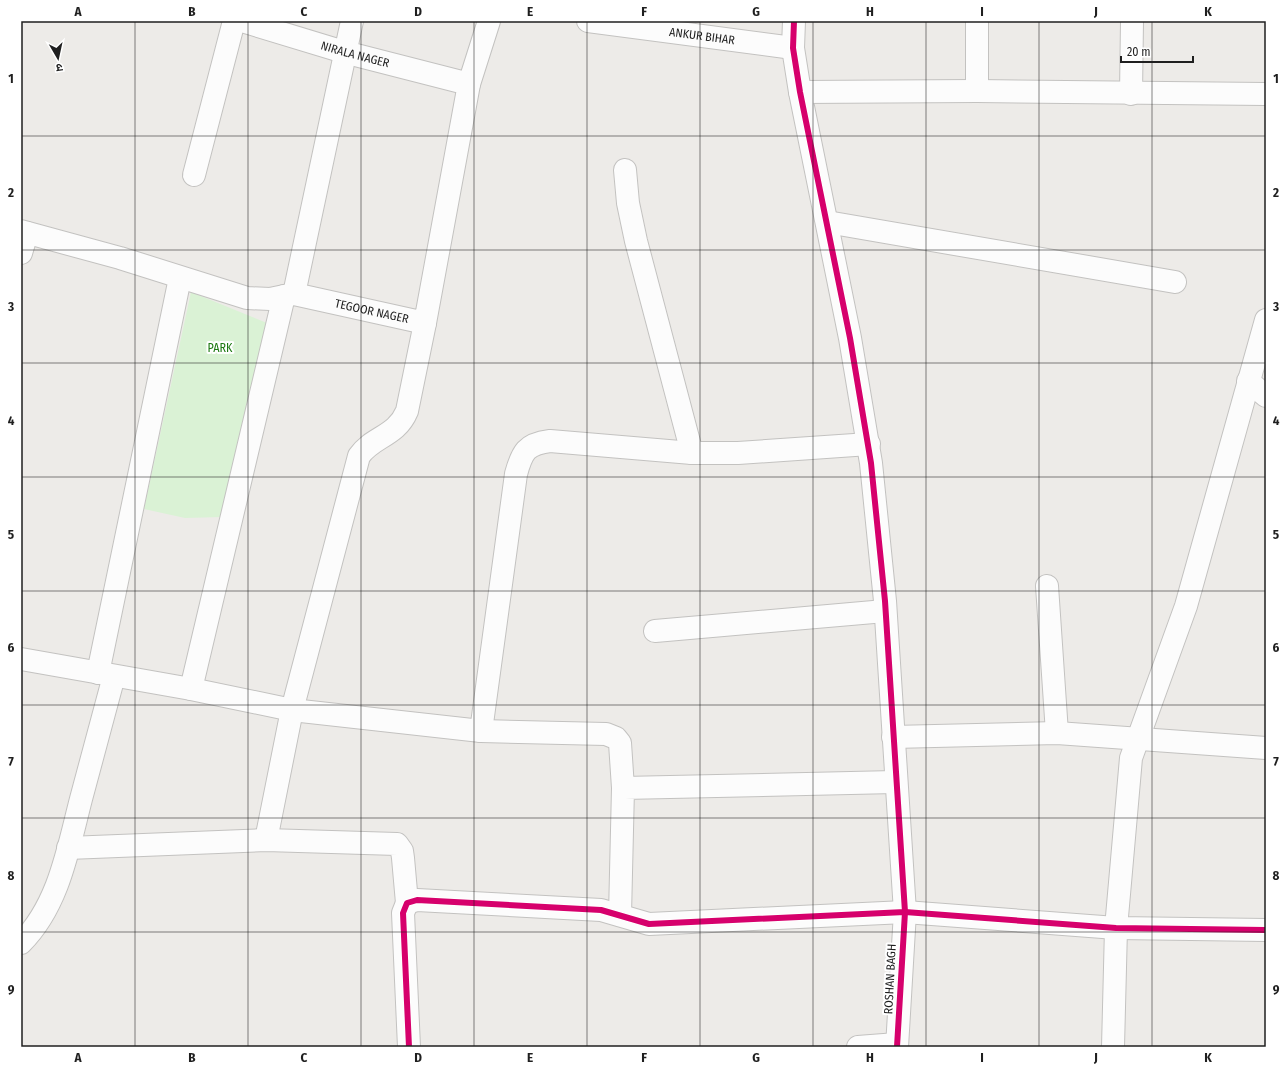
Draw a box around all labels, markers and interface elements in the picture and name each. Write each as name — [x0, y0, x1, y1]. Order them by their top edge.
text: A — [73, 4, 82, 19]
text: B — [188, 4, 196, 19]
text: C — [301, 4, 308, 19]
text: D — [414, 4, 422, 19]
text: E — [527, 4, 533, 19]
text: F — [641, 4, 647, 19]
text: G — [752, 4, 760, 19]
text: H — [866, 4, 874, 19]
text: I — [980, 4, 984, 19]
text: J — [1093, 4, 1098, 19]
text: K — [1204, 4, 1212, 19]
street label: ANKUR BIHAR — [668, 25, 736, 47]
north arrow — [38, 38, 78, 78]
street label: NIRALA NAGER — [319, 38, 391, 70]
scale bar — [1121, 38, 1193, 64]
text: 20 m — [1127, 45, 1151, 59]
text: उ — [55, 60, 64, 74]
text: 1 — [8, 71, 14, 86]
text: 1 — [1273, 71, 1279, 86]
text: 2 — [7, 185, 14, 200]
text: 2 — [1272, 185, 1279, 200]
street label: TEGOOR NAGER — [334, 296, 410, 326]
text: 3 — [7, 299, 14, 314]
text: 3 — [1272, 299, 1279, 314]
park label: PARK — [208, 341, 233, 355]
text: 4 — [8, 413, 15, 428]
text: 4 — [1273, 413, 1280, 428]
text: 5 — [8, 527, 14, 542]
text: 5 — [1273, 527, 1279, 542]
text: 6 — [8, 640, 15, 655]
text: 6 — [1273, 640, 1280, 655]
text: 7 — [8, 754, 14, 769]
text: 7 — [1273, 754, 1279, 769]
text: 8 — [8, 868, 15, 883]
text: 8 — [1273, 868, 1280, 883]
street label: ROSHAN BAGH — [881, 943, 899, 1015]
text: 9 — [8, 982, 15, 997]
text: 9 — [1273, 982, 1280, 997]
text: A — [73, 1050, 82, 1065]
text: B — [188, 1050, 196, 1065]
text: C — [301, 1050, 308, 1065]
text: D — [414, 1050, 422, 1065]
text: E — [527, 1050, 533, 1065]
text: F — [641, 1050, 647, 1065]
text: G — [752, 1050, 760, 1065]
text: H — [866, 1050, 874, 1065]
text: I — [980, 1050, 984, 1065]
text: J — [1093, 1050, 1098, 1065]
text: K — [1204, 1050, 1212, 1065]

